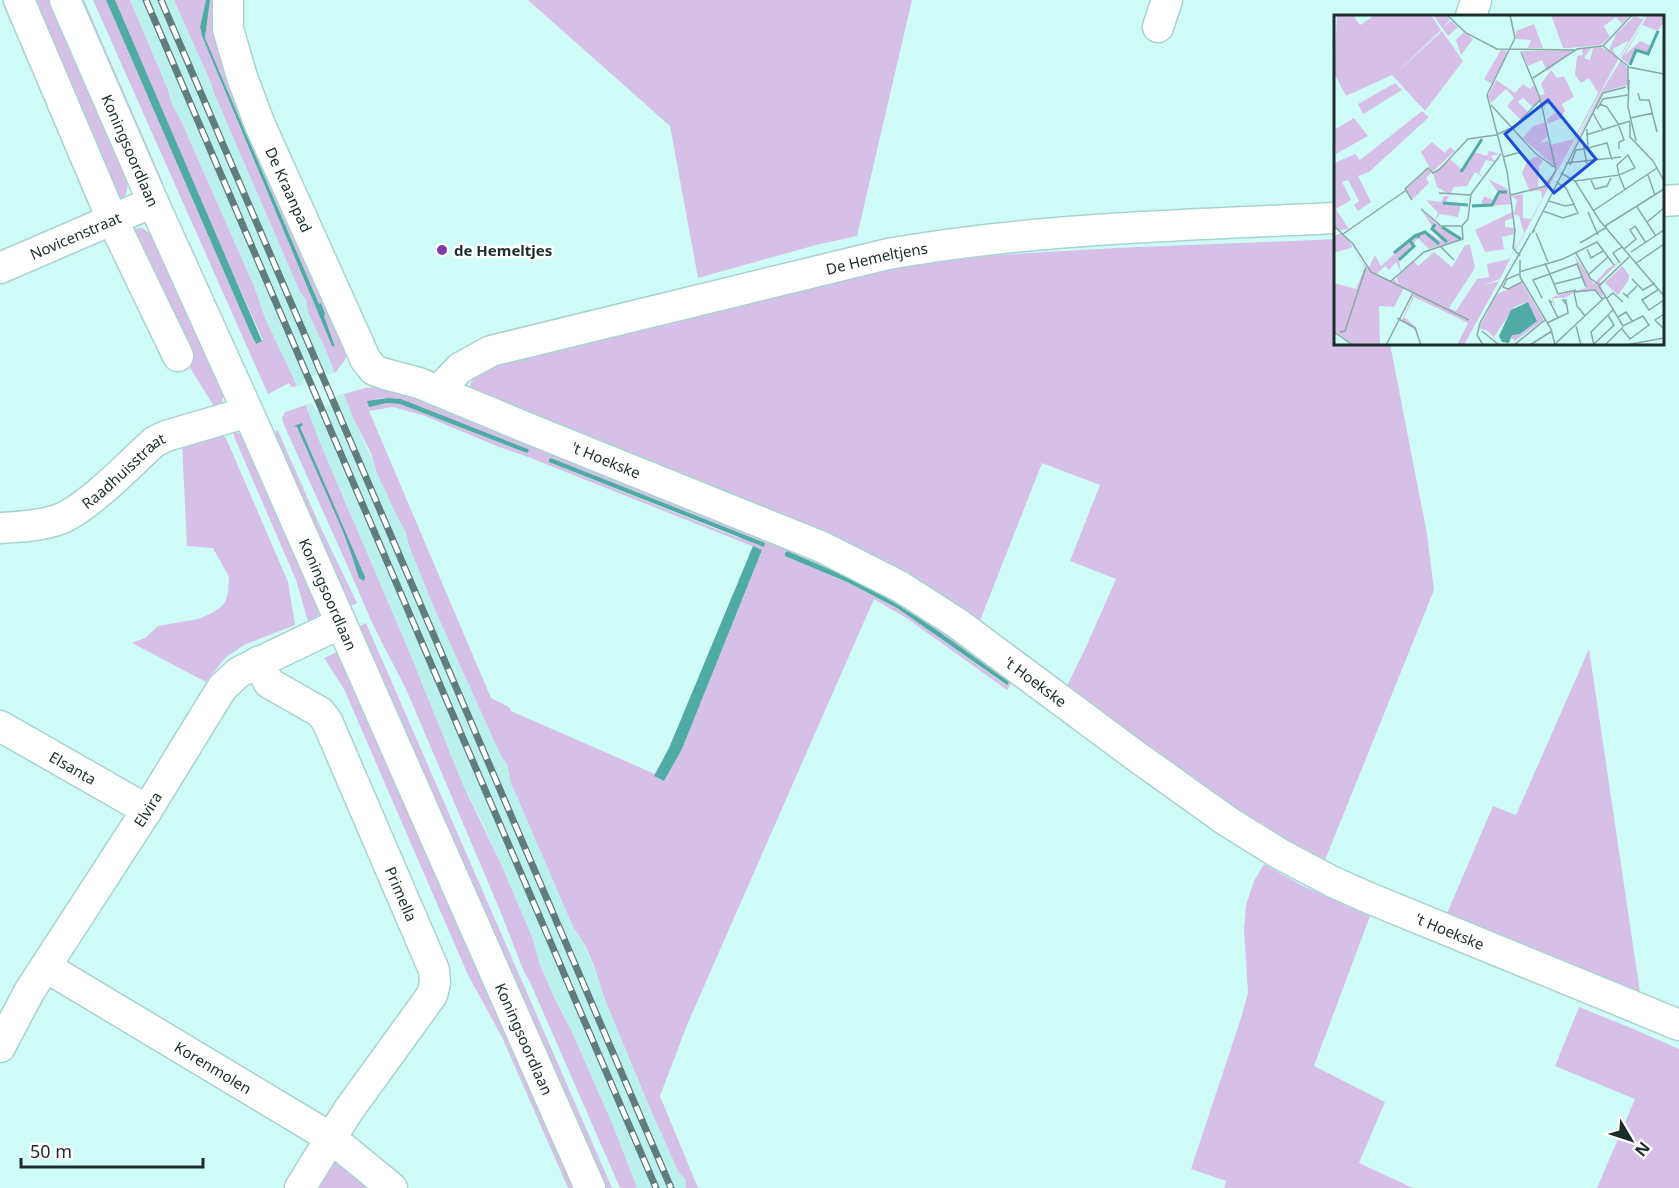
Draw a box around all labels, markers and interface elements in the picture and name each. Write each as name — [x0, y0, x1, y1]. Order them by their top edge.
inset map — [1334, 15, 1664, 345]
street label: Koningsoordlaan — [97, 91, 164, 210]
street label: De Kraanpad — [261, 144, 317, 235]
street label: Novicenstraat — [27, 207, 125, 264]
street label: De Hemeltjens — [824, 238, 929, 279]
place label: de Hemeltjes — [454, 240, 552, 260]
marker: de Hemeltjes — [435, 243, 449, 257]
street label: Raadhuisstraat — [77, 428, 169, 513]
street label: 't Hoekske — [568, 437, 644, 483]
street label: Koningsoordlaan — [295, 535, 362, 653]
street label: 't Hoekske — [1000, 652, 1071, 711]
street label: Elsanta — [46, 746, 100, 789]
street label: Elvira — [129, 788, 166, 831]
street label: Primella — [381, 863, 422, 924]
street label: 't Hoekske — [1412, 908, 1487, 954]
street label: Koningsoordlaan — [491, 980, 558, 1098]
street label: Korenmolen — [171, 1036, 256, 1098]
north arrow — [1601, 1110, 1661, 1170]
scale bar — [21, 1131, 202, 1169]
text: N — [1630, 1137, 1655, 1161]
text: 50 m — [30, 1139, 72, 1163]

